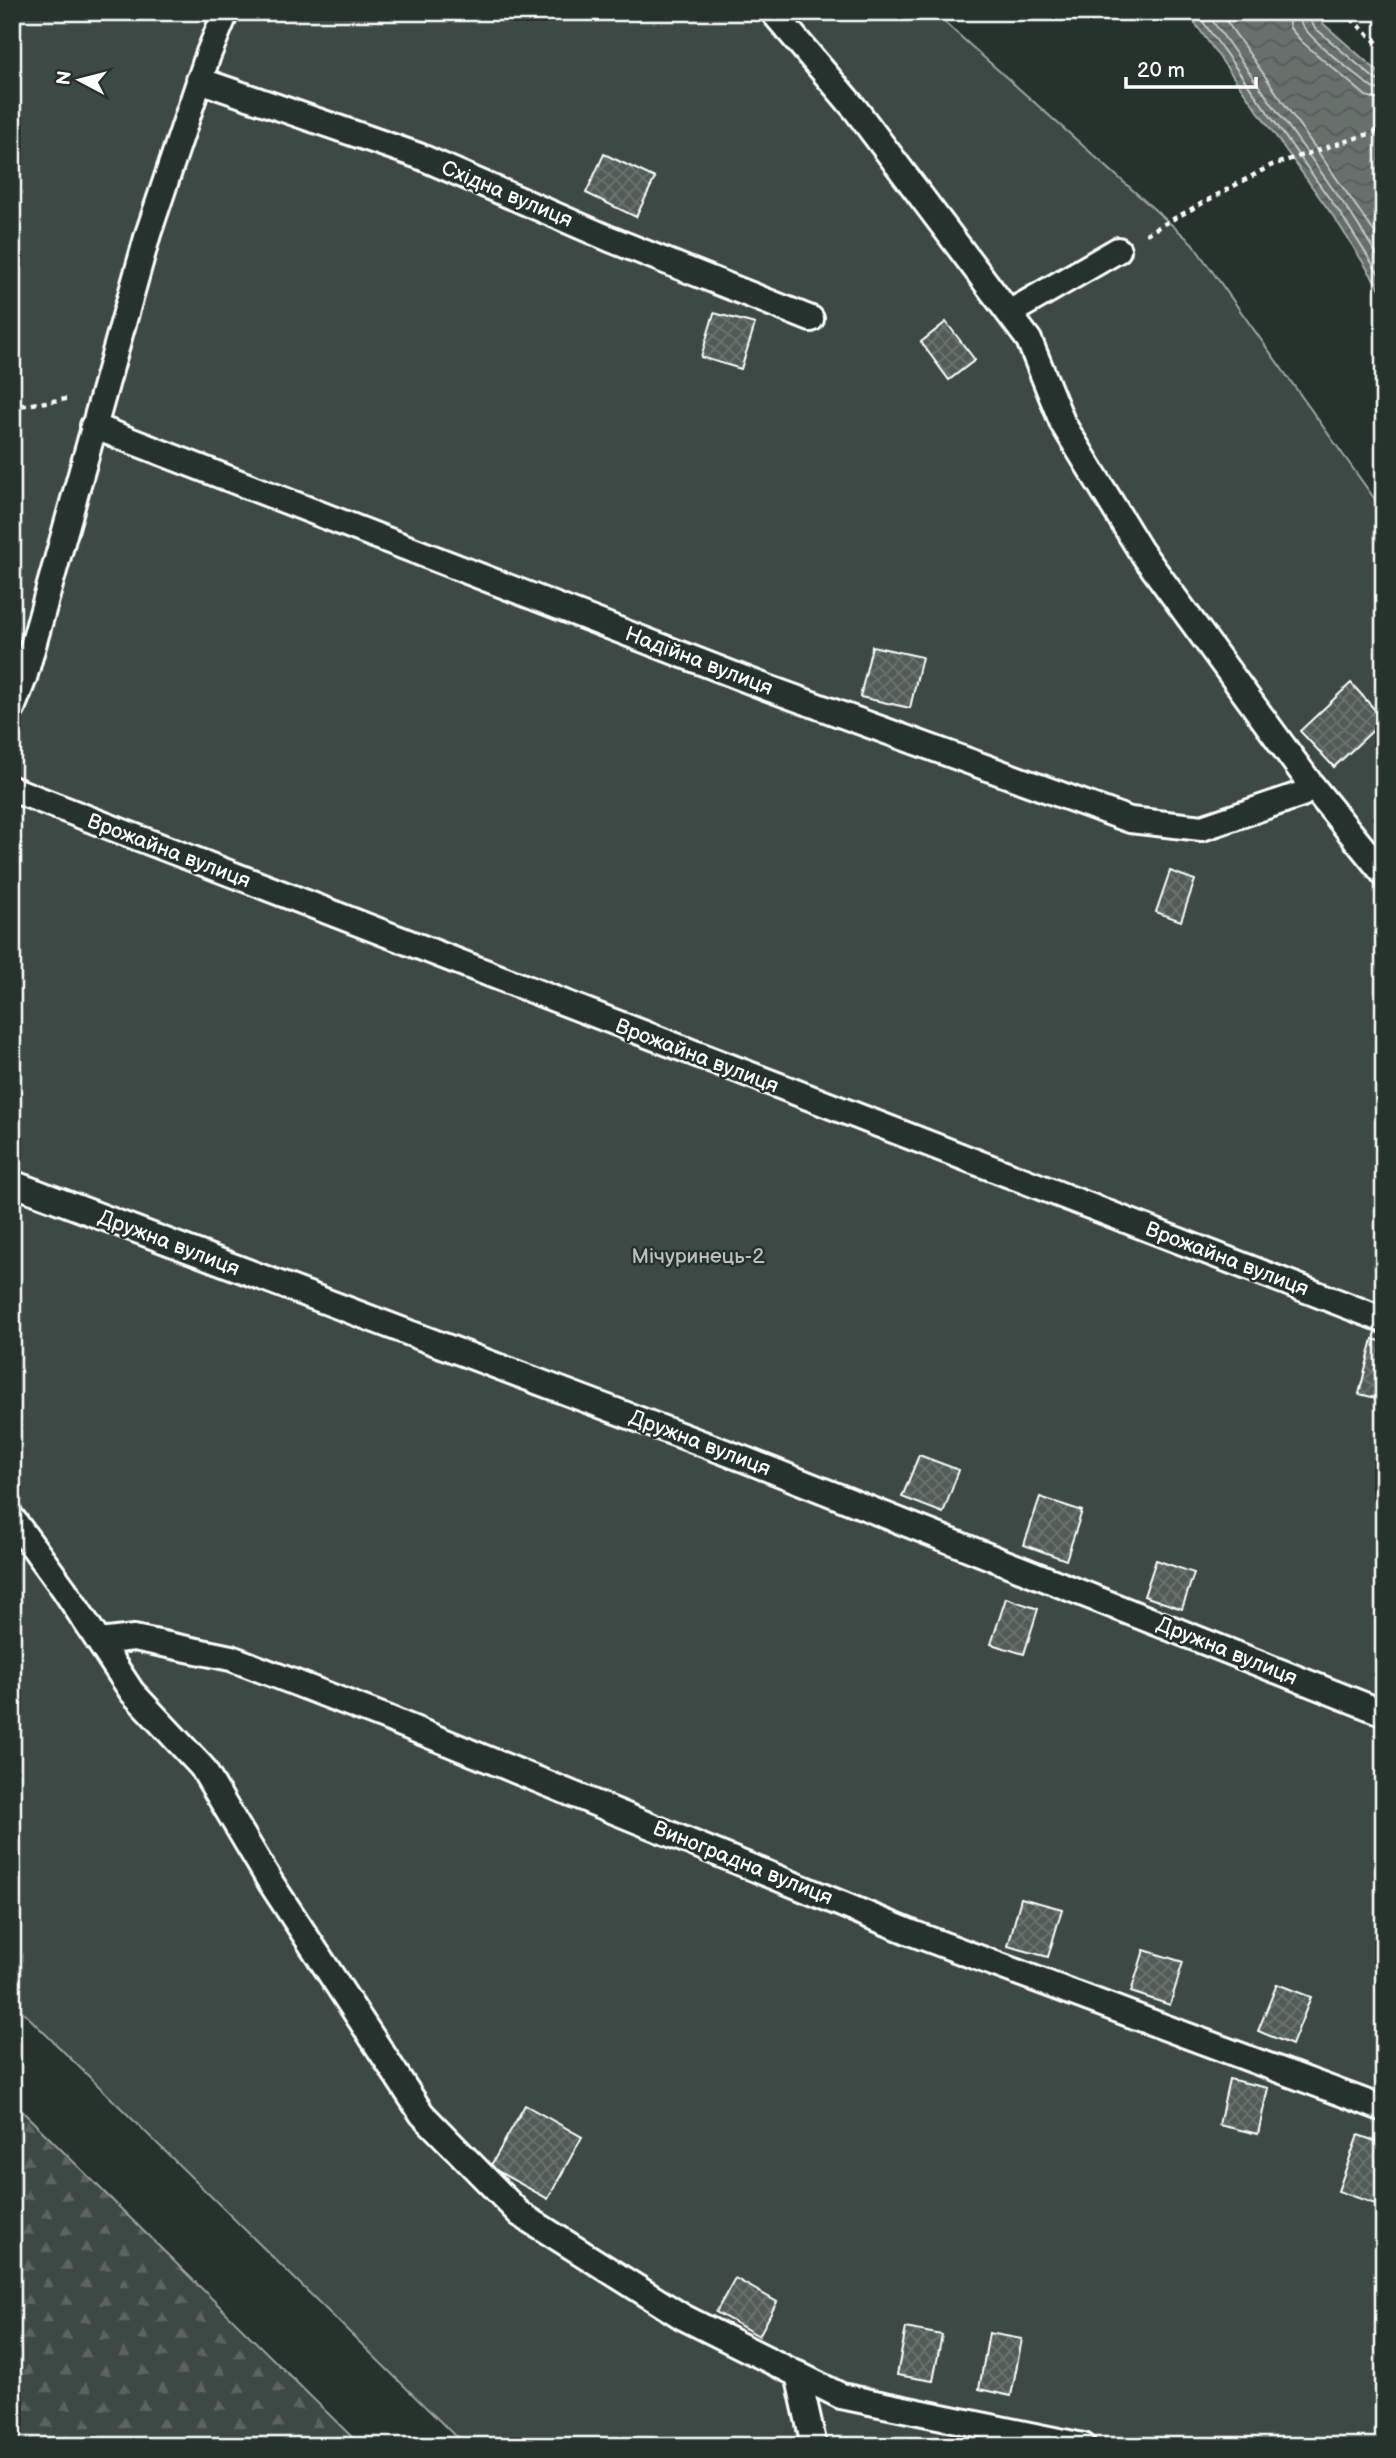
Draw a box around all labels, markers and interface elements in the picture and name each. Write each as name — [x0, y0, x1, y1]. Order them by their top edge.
north arrow — [46, 46, 116, 116]
scale bar — [1126, 46, 1256, 90]
text: 20 m — [1137, 58, 1185, 83]
text: N — [52, 70, 77, 87]
street label: Східна вулиця — [438, 155, 576, 233]
street label: Надійна вулиця — [622, 621, 776, 701]
street label: Врожайна вулиця — [84, 808, 254, 894]
street label: Врожайна вулиця — [612, 1013, 782, 1099]
street label: Дружна вулиця — [95, 1205, 243, 1281]
street label: Врожайна вулиця — [1142, 1216, 1312, 1302]
park label: Мічуринець-2 — [631, 1244, 765, 1269]
street label: Дружна вулиця — [626, 1405, 774, 1481]
street label: Дружна вулиця — [1153, 1611, 1301, 1691]
street label: Виноградна вулиця — [650, 1816, 836, 1910]

